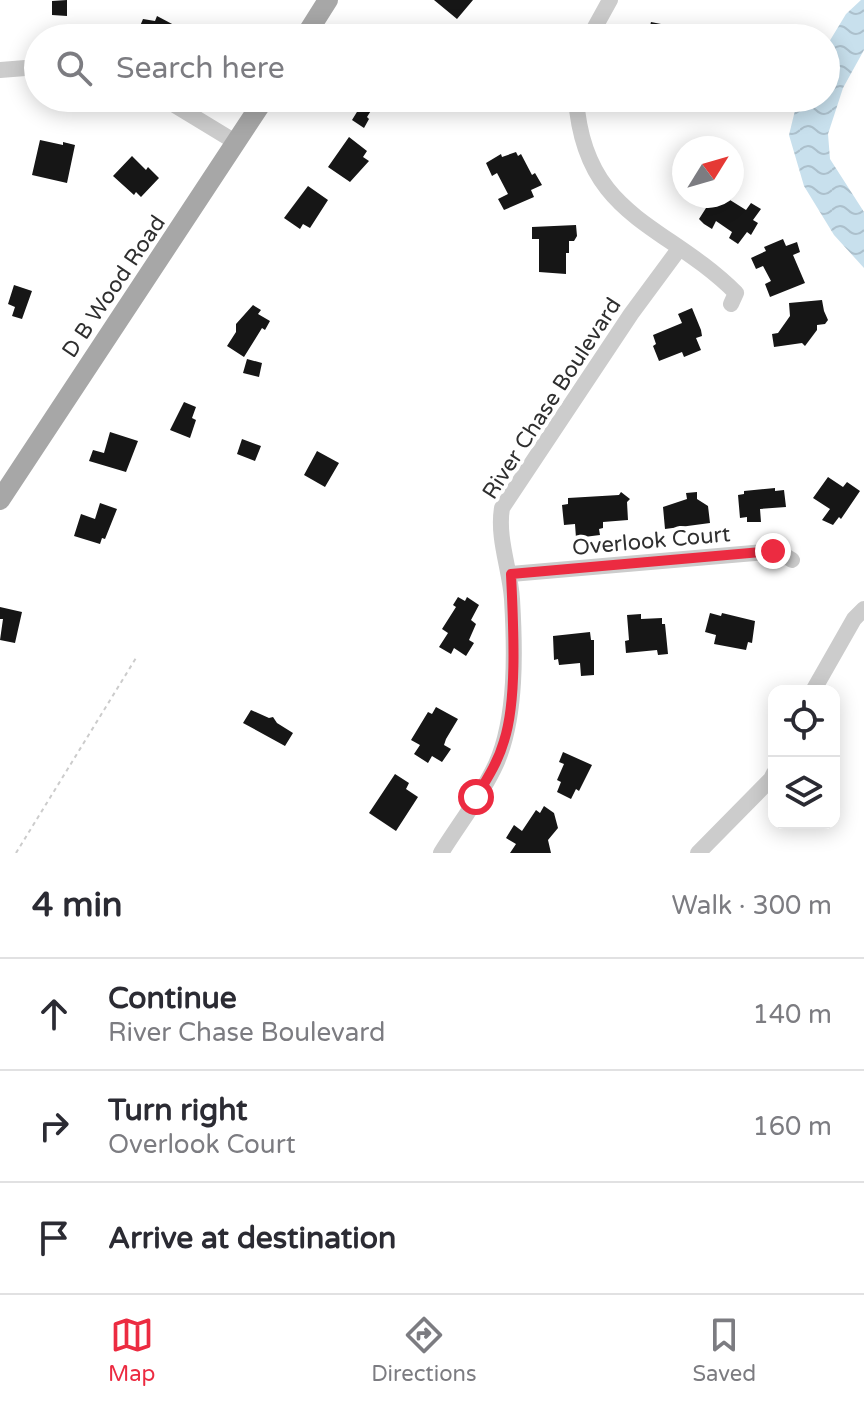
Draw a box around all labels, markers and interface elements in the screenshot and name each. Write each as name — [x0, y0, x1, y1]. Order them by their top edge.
search box — [24, 24, 840, 112]
icon: search — [52, 46, 96, 90]
text: Search here — [116, 50, 285, 87]
north arrow — [672, 136, 744, 208]
street label: D B Wood Road — [57, 210, 171, 363]
street label: River Chase Boulevard — [477, 293, 627, 504]
street label: Overlook Court — [571, 521, 731, 561]
route end — [755, 533, 791, 569]
map controls — [768, 685, 840, 829]
button: locate — [768, 685, 840, 757]
button: layers — [768, 757, 840, 829]
route start — [458, 779, 494, 815]
text: 4 min — [32, 885, 123, 926]
text: Walk · 300 m — [672, 890, 832, 921]
text: Continue — [108, 980, 237, 1017]
icon: ahead — [32, 992, 76, 1036]
text: 140 m — [752, 999, 832, 1030]
text: River Chase Boulevard — [108, 1017, 385, 1048]
text: Turn right — [108, 1092, 248, 1129]
icon: right — [32, 1104, 76, 1148]
text: 160 m — [752, 1111, 832, 1142]
text: Overlook Court — [108, 1129, 296, 1160]
icon: arrive — [32, 1216, 76, 1260]
text: Arrive at destination — [108, 1220, 396, 1257]
tab: Map — [108, 1313, 155, 1387]
tab: Directions — [371, 1313, 477, 1387]
tab: Saved — [692, 1313, 756, 1387]

